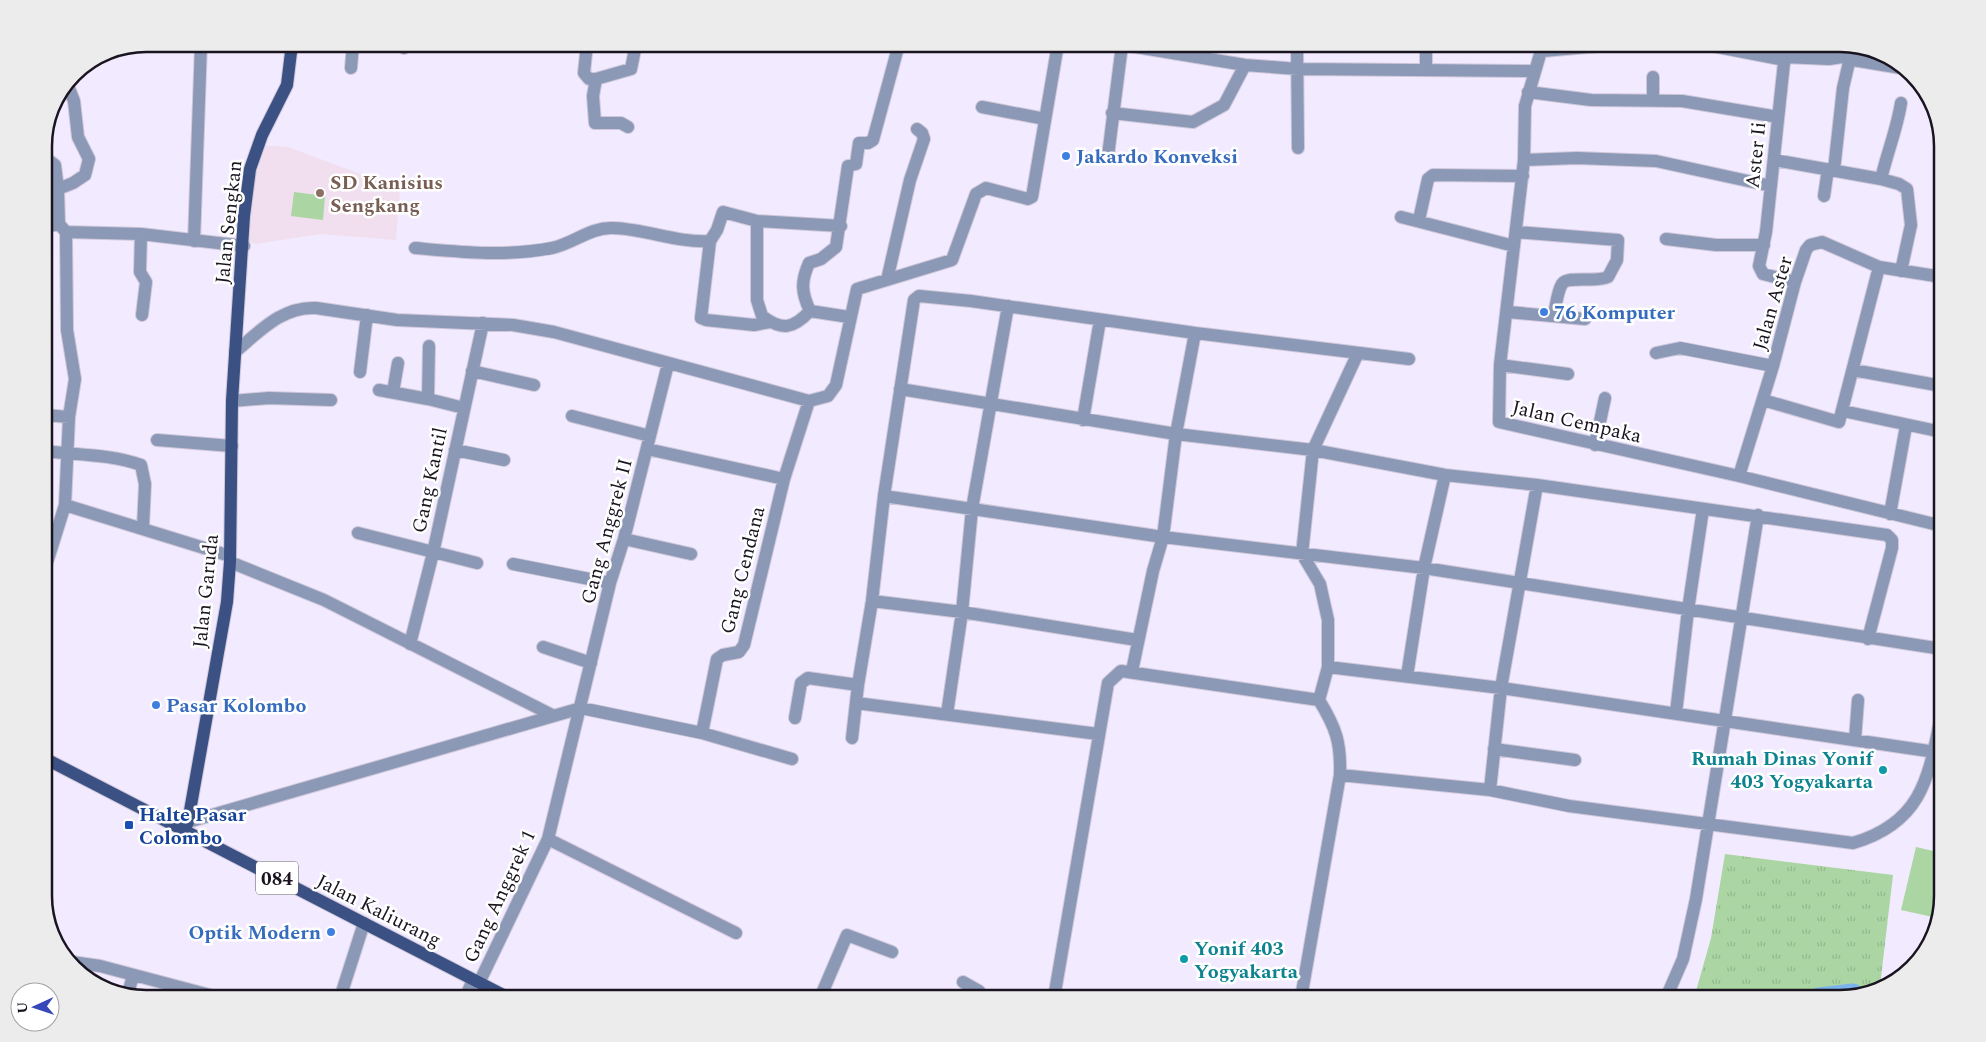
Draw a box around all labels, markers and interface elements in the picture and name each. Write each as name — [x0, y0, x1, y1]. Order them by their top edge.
street label: Aster Ii — [1738, 120, 1774, 190]
place label: Jakardo Konveksi — [1076, 142, 1238, 172]
marker: Jakardo Konveksi — [1060, 150, 1072, 162]
street label: Jalan Sengkan — [208, 159, 250, 286]
place label: SD Kanisius Sengkang — [330, 168, 443, 221]
marker: SD Kanisius Sengkang — [314, 187, 326, 199]
street label: Jalan Aster — [1745, 252, 1801, 354]
place label: 76 Komputer — [1554, 298, 1676, 328]
marker: 76 Komputer — [1538, 306, 1550, 318]
street label: Jalan Cempaka — [1509, 392, 1645, 452]
street label: Gang Kantil — [404, 425, 456, 536]
street label: Gang Anggrek II — [573, 455, 641, 607]
street label: Gang Cendana — [713, 503, 773, 637]
street label: Jalan Garuda — [185, 532, 227, 650]
place label: Pasar Kolombo — [166, 691, 306, 721]
marker: Pasar Kolombo — [150, 699, 162, 711]
place label: Rumah Dinas Yonif 403 Yogyakarta — [1691, 744, 1875, 797]
marker: Rumah Dinas Yonif 403 Yogyakarta — [1877, 764, 1889, 776]
place label: Halte Pasar Colombo — [139, 800, 247, 853]
marker: Halte Pasar Colombo — [123, 819, 135, 831]
street label: Gang Anggrek 1 — [456, 825, 544, 968]
road number: 084 — [256, 861, 298, 894]
street label: Jalan Kaliurang — [311, 867, 446, 955]
place label: Optik Modern — [188, 918, 321, 948]
marker: Optik Modern — [325, 926, 337, 938]
place label: Yonif 403 Yogyakarta — [1194, 934, 1299, 987]
marker: Yonif 403 Yogyakarta — [1178, 953, 1190, 965]
north arrow — [10, 982, 60, 1032]
text: U — [12, 1001, 33, 1014]

